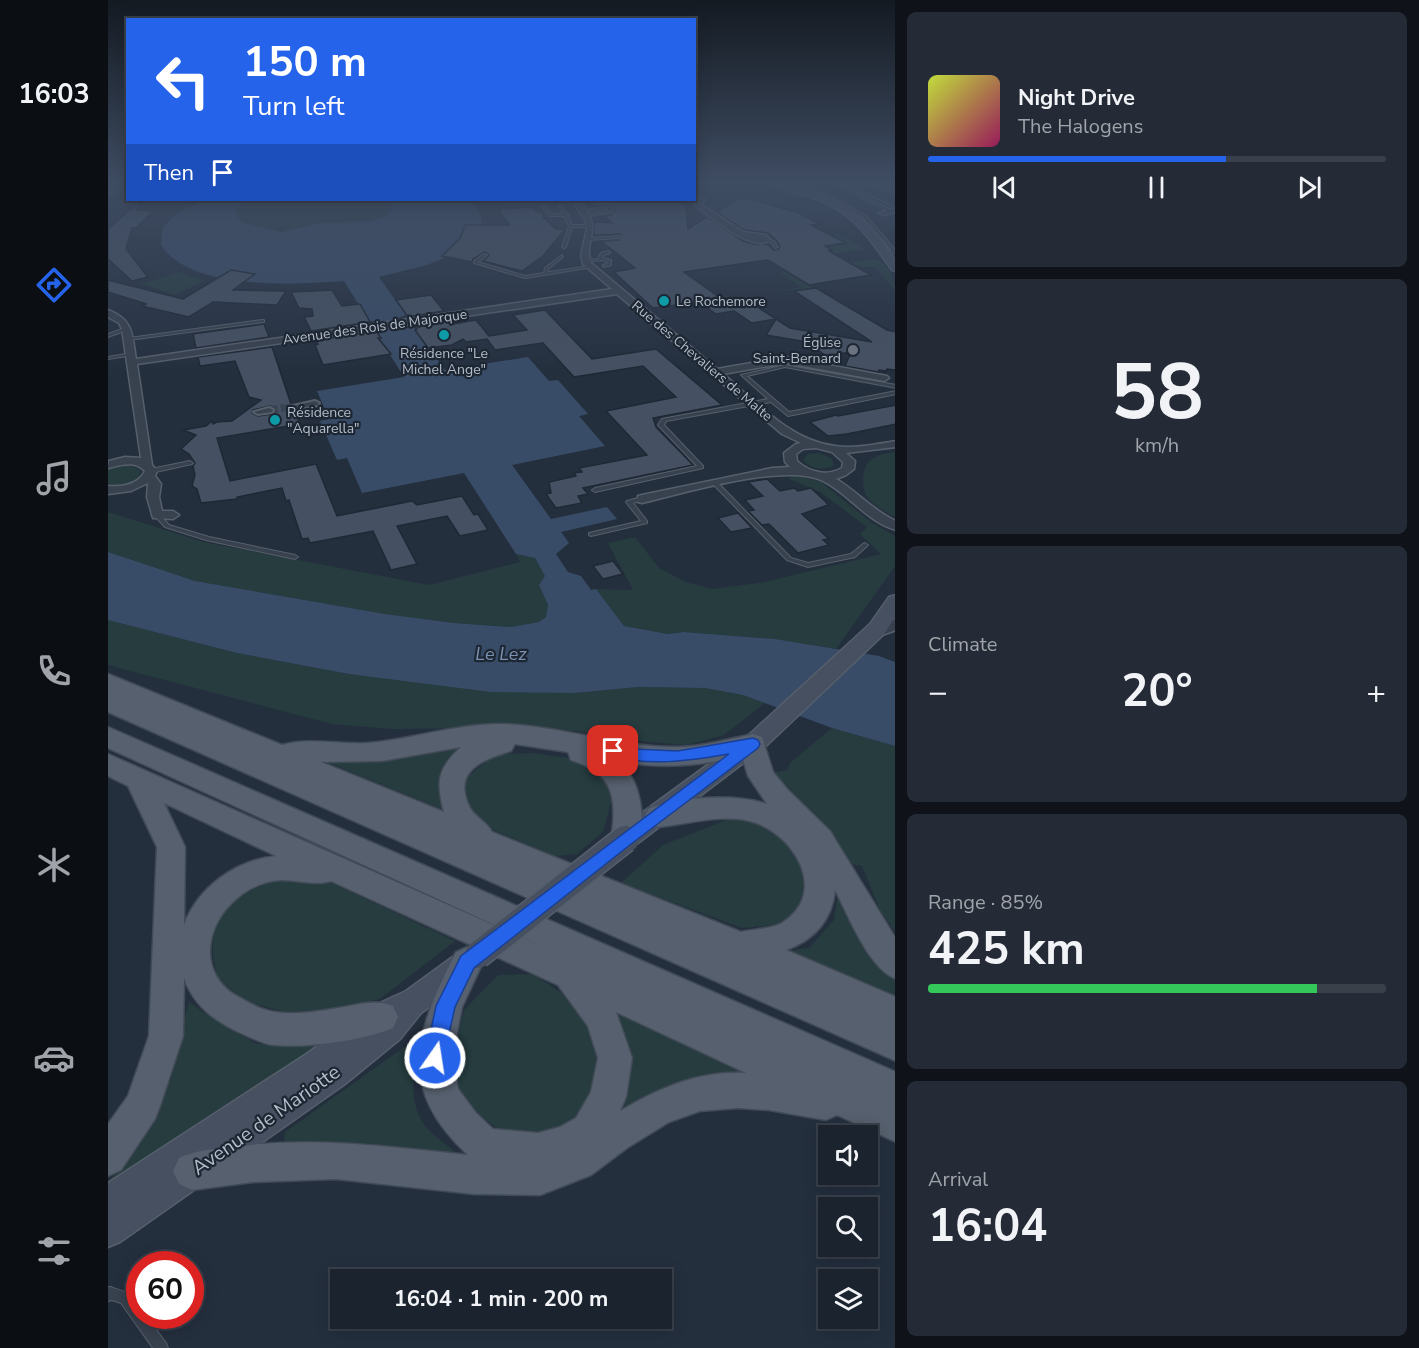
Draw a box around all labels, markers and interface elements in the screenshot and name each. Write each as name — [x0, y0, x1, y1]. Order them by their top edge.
text: 150 m — [243, 34, 367, 91]
icon: left — [144, 42, 222, 120]
text: 16:03 — [18, 76, 90, 113]
text: Night Drive — [1018, 83, 1135, 113]
text: Turn left — [243, 88, 344, 125]
text: The Halogens — [1018, 113, 1143, 140]
icon: arrive — [206, 156, 239, 189]
text: Then — [144, 158, 194, 188]
icon: previous — [988, 171, 1021, 204]
icon: pause — [1140, 171, 1173, 204]
icon: next — [1293, 171, 1326, 204]
icon: directions — [33, 264, 75, 306]
place label: Le Rochemore — [676, 292, 766, 311]
marker: Le Rochemore — [657, 294, 671, 308]
street label: Rue des Chevaliers de Malte — [628, 296, 776, 426]
street label: Avenue des Rois de Majorque — [282, 305, 468, 349]
marker: Résidence "Le Michel Ange" — [437, 328, 451, 342]
place label: Église Saint-Bernard — [753, 333, 841, 368]
text: 58 — [1110, 339, 1204, 446]
marker: Église Saint-Bernard — [846, 343, 860, 357]
place label: Résidence "Le Michel Ange" — [400, 344, 488, 379]
place label: Résidence "Aquarella" — [287, 403, 360, 438]
marker: Résidence "Aquarella" — [268, 413, 282, 427]
text: km/h — [1135, 432, 1179, 459]
icon: music — [33, 457, 75, 499]
text: Climate — [928, 631, 997, 658]
water label: Le Lez — [475, 642, 527, 666]
icon: phone — [33, 650, 75, 692]
text: 20° — [1121, 661, 1193, 722]
text: − — [928, 670, 948, 715]
text: + — [1366, 670, 1386, 715]
pin — [587, 725, 638, 776]
icon: arrive — [596, 734, 629, 767]
icon: climate — [33, 844, 75, 886]
text: Range · 85% — [928, 889, 1043, 916]
text: 425 km — [928, 919, 1085, 980]
position arrow — [403, 1026, 467, 1090]
icon: car — [33, 1037, 75, 1079]
street label: Avenue de Mariotte — [186, 1059, 346, 1181]
map controls — [818, 1125, 878, 1329]
button: sound — [818, 1125, 878, 1185]
text: Arrival — [928, 1166, 988, 1193]
text: 16:04 — [928, 1196, 1047, 1257]
button: search — [818, 1197, 878, 1257]
icon: filters — [33, 1230, 75, 1272]
speed limit sign: 60 — [126, 1251, 204, 1329]
button: layers — [818, 1269, 878, 1329]
text: 16:04 · 1 min · 200 m — [394, 1284, 608, 1314]

